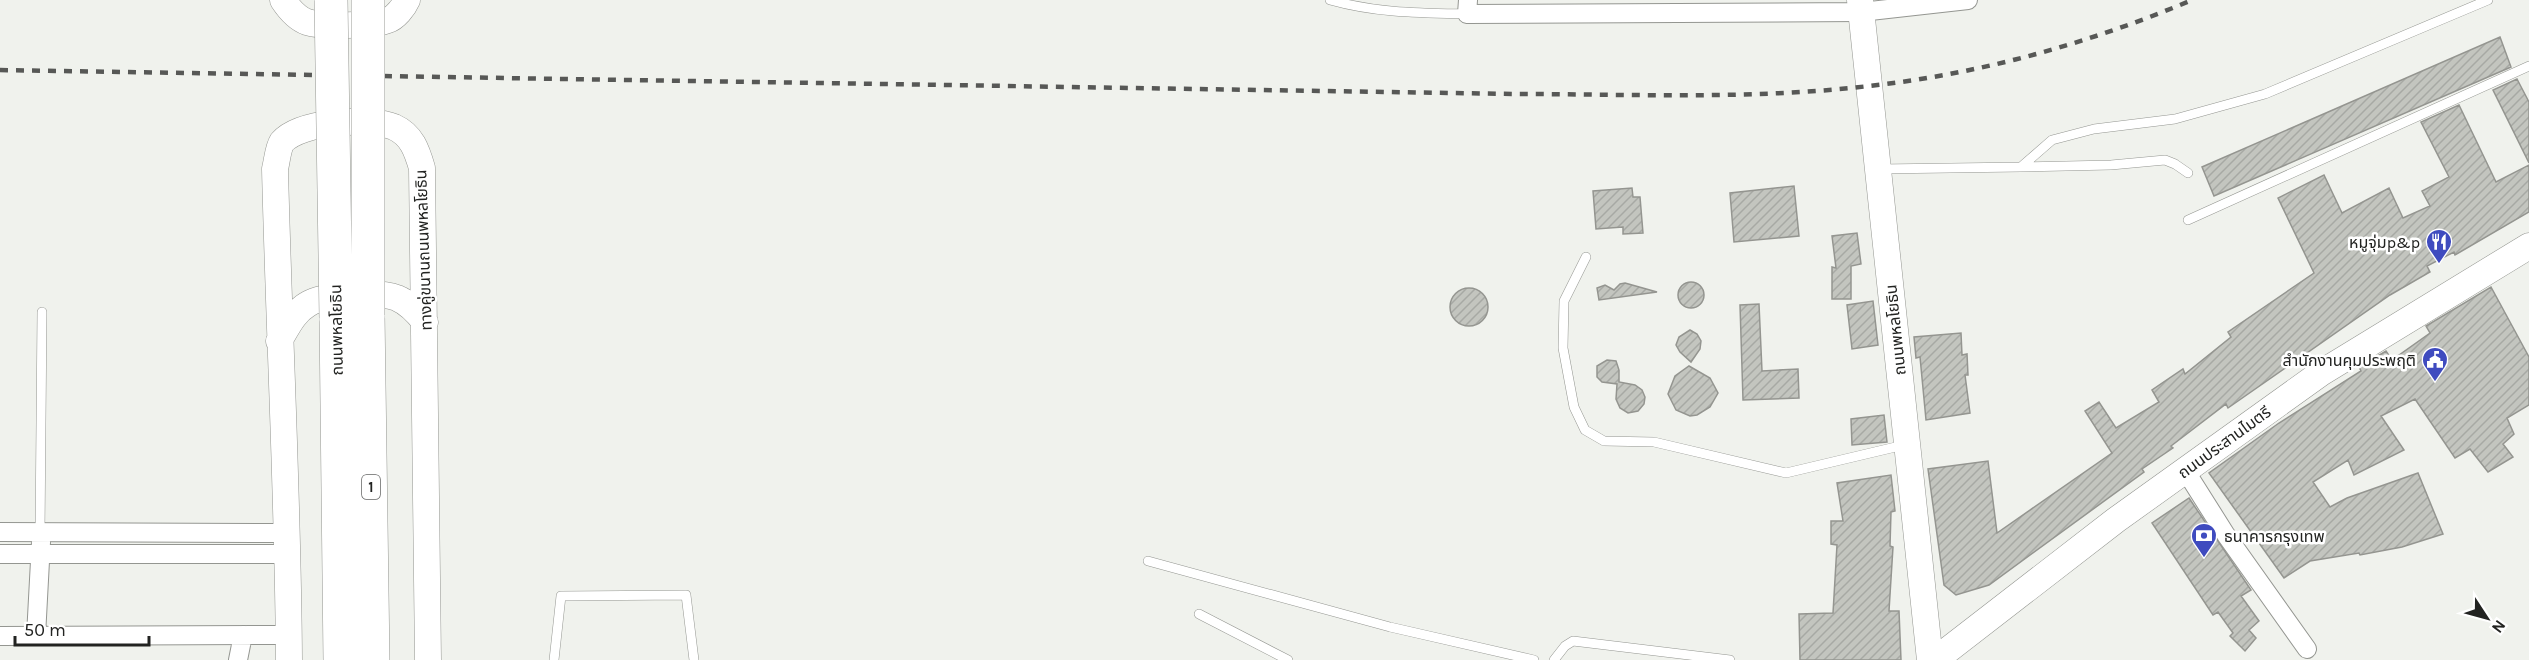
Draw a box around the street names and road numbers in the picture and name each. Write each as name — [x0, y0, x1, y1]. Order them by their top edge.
street label: ทางคู่ขนานถนนพหลโยธิน — [411, 169, 436, 331]
street label: ถนนพหลโยธิน — [326, 284, 347, 376]
street label: ถนนพหลโยธิน — [1881, 284, 1910, 376]
street label: ถนนประสานไมตรี — [2174, 402, 2275, 483]
road number: 1 — [362, 475, 380, 499]

